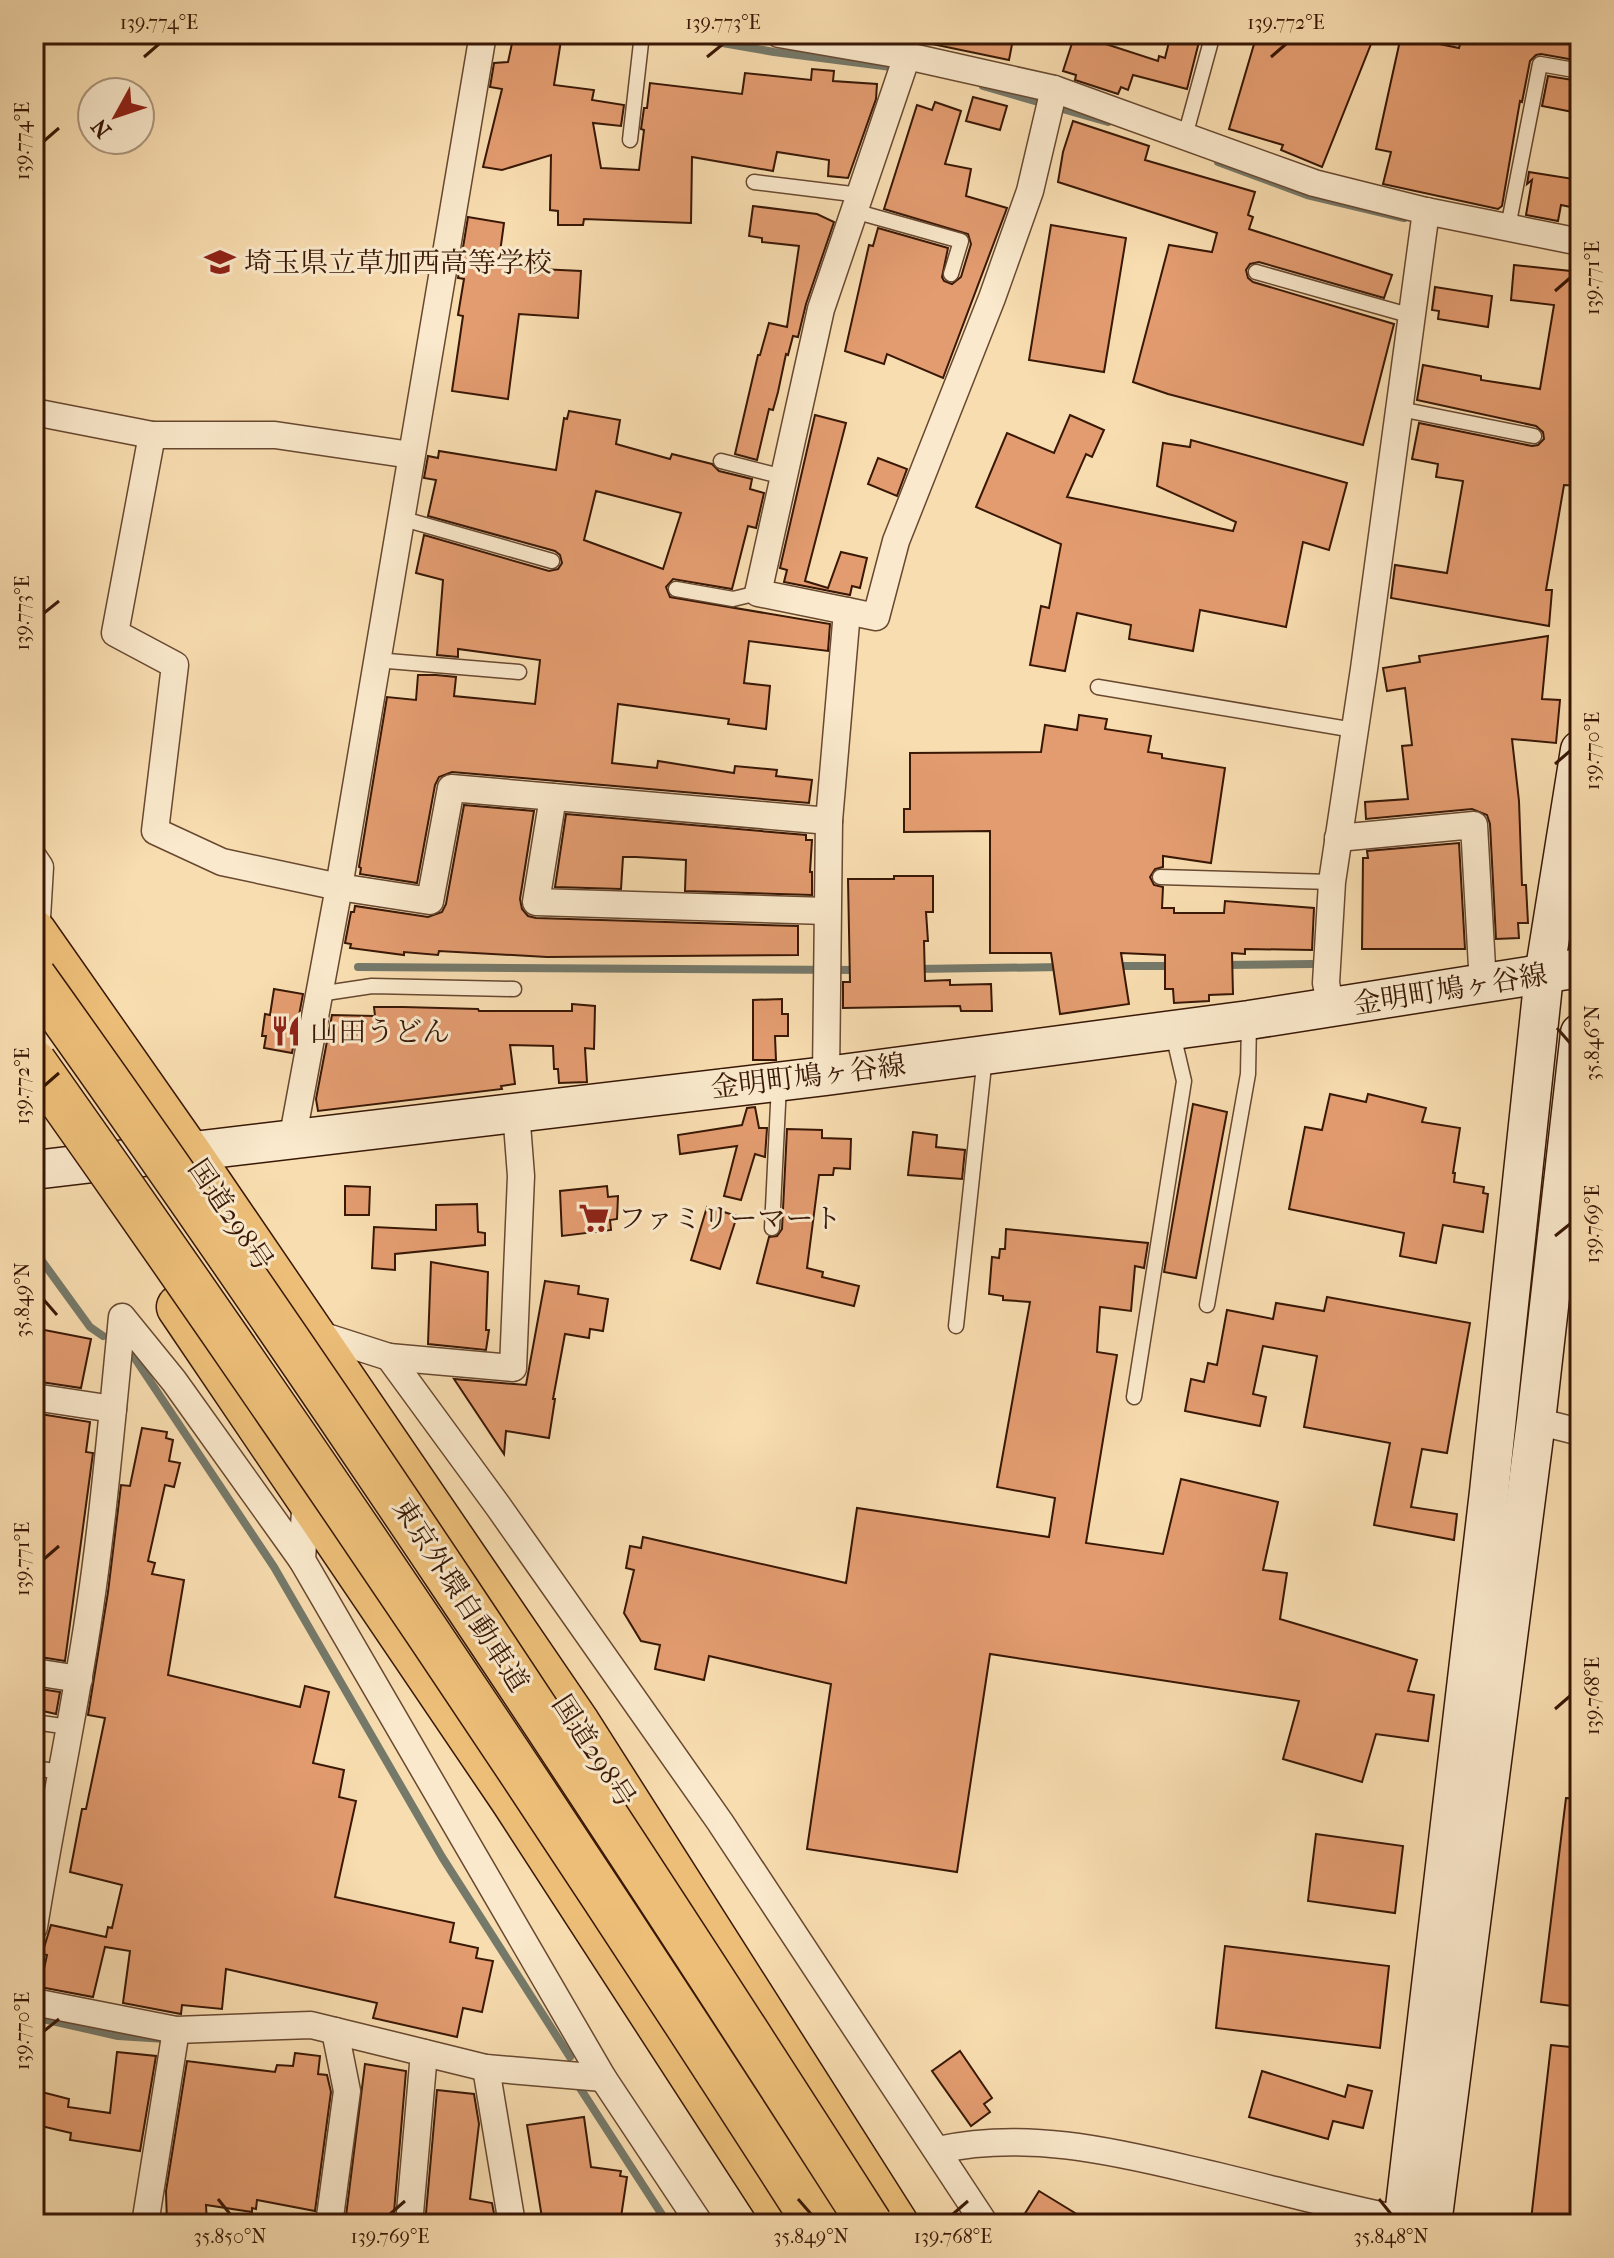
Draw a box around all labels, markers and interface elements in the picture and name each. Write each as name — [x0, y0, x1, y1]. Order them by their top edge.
text: 139.774°E — [120, 11, 198, 34]
text: 139.773°E — [685, 11, 761, 34]
text: 139.772°E — [1247, 11, 1325, 34]
north arrow — [76, 76, 156, 156]
text: 139.774°E — [11, 102, 34, 180]
text: N — [86, 113, 117, 143]
text: 139.771°E — [1581, 241, 1604, 315]
school or university icon: 埼玉県立草加西高等学校 — [203, 245, 237, 279]
place label: 埼玉県立草加西高等学校 — [244, 246, 552, 279]
text: 139.773°E — [11, 575, 34, 651]
text: 139.770°E — [1581, 712, 1604, 790]
street label: 金明町鳩ヶ谷線 — [1351, 957, 1549, 1021]
text: 35.846°N — [1581, 1005, 1604, 1081]
restaurant icon: 山田うどん — [269, 1014, 303, 1048]
place label: 山田うどん — [310, 1015, 450, 1048]
text: 139.772°E — [11, 1047, 34, 1125]
street label: 金明町鳩ヶ谷線 — [709, 1048, 907, 1104]
street label: 国道298号 — [182, 1153, 280, 1277]
text: 139.769°E — [1581, 1184, 1604, 1264]
supermarket icon: ファミリーマート — [577, 1201, 611, 1235]
place label: ファミリーマート — [618, 1202, 841, 1235]
text: 35.849°N — [11, 1262, 34, 1338]
street label: 東京外環自動車道 — [386, 1492, 536, 1698]
text: 139.771°E — [11, 1522, 34, 1596]
text: 139.768°E — [1581, 1657, 1604, 1735]
street label: 国道298号 — [546, 1689, 642, 1813]
text: 139.770°E — [11, 1992, 34, 2070]
text: 35.850°N — [194, 2225, 266, 2248]
text: 139.769°E — [350, 2225, 430, 2248]
text: 35.849°N — [773, 2225, 849, 2248]
text: 139.768°E — [914, 2225, 992, 2248]
text: 35.848°N — [1354, 2225, 1428, 2248]

